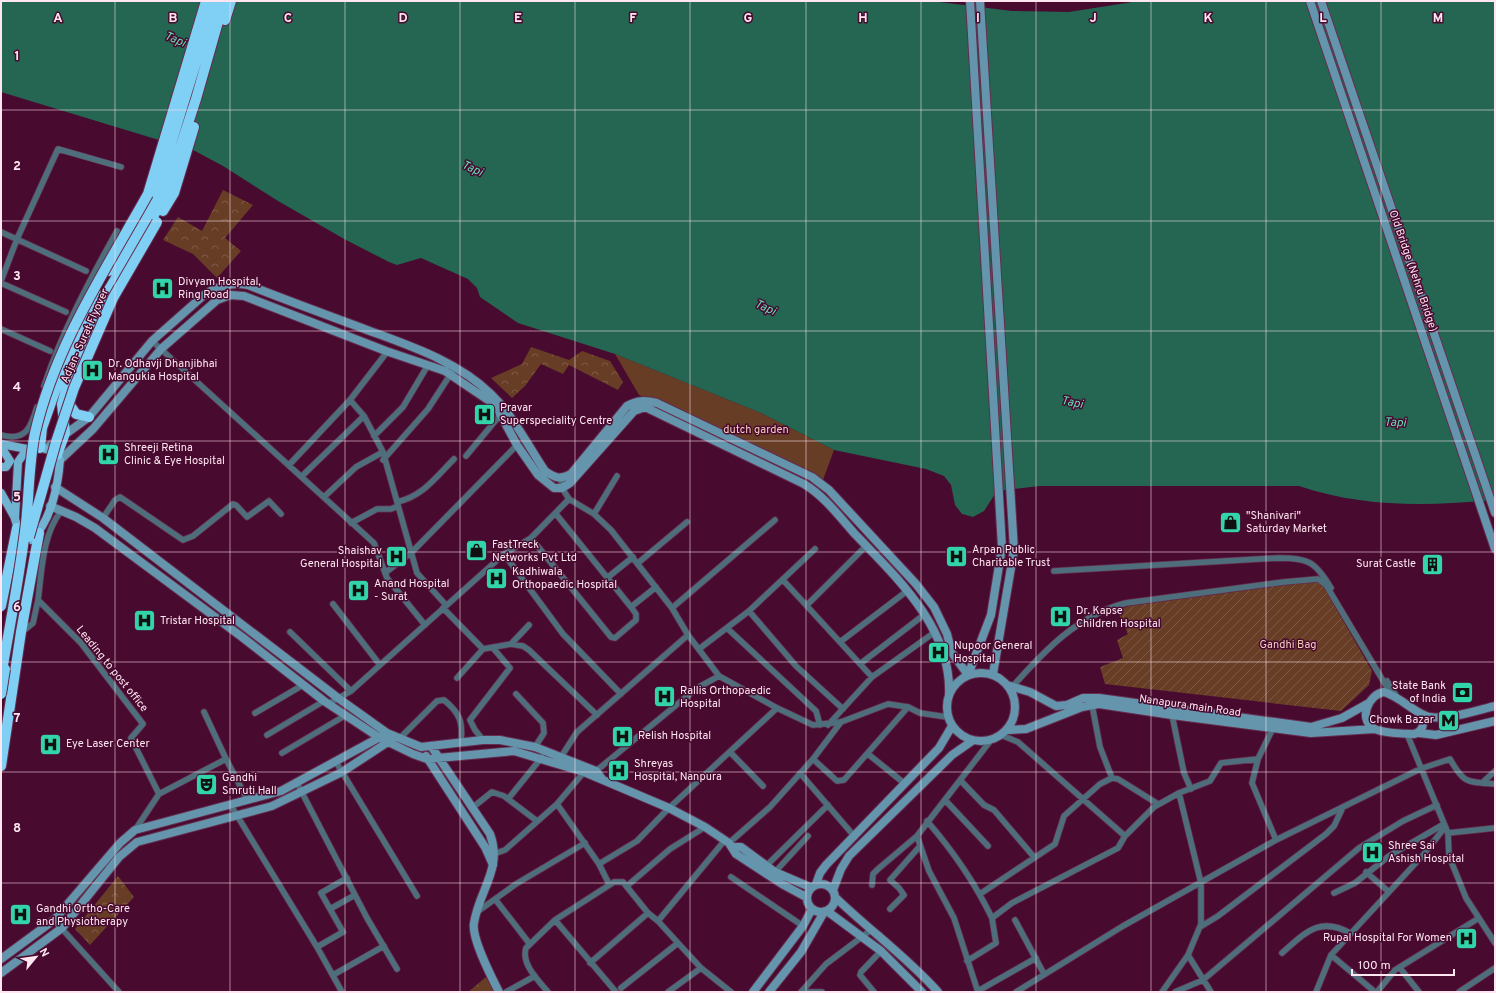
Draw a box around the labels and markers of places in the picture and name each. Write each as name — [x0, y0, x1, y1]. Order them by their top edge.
hospital icon: Divyam Hospital, Ring Road — [149, 275, 175, 301]
place label: Divyam Hospital, Ring Road — [178, 275, 261, 302]
hospital icon: Dr. Odhavji Dhanjibhai Mangukia Hospital — [80, 357, 106, 383]
place label: Dr. Odhavji Dhanjibhai Mangukia Hospital — [108, 357, 217, 384]
hospital icon: Pravar Superspeciality Centre — [472, 401, 498, 427]
place label: Pravar Superspeciality Centre — [500, 401, 612, 428]
hospital icon: Shreeji Retina Clinic & Eye Hospital — [95, 441, 121, 467]
place label: Shreeji Retina Clinic & Eye Hospital — [124, 441, 225, 468]
shop icon: "Shanivari" Saturday Market — [1217, 509, 1243, 535]
place label: "Shanivari" Saturday Market — [1246, 509, 1327, 536]
shop icon: FastTreck Networks Pvt Ltd — [464, 538, 490, 564]
place label: FastTreck Networks Pvt Ltd — [492, 538, 577, 565]
hospital icon: Arpan Public Charitable Trust — [943, 543, 969, 569]
place label: Arpan Public Charitable Trust — [972, 543, 1050, 570]
place label: Shaishav General Hospital — [300, 544, 382, 571]
hospital icon: Shaishav General Hospital — [384, 544, 410, 570]
building icon: Surat Castle — [1419, 551, 1445, 577]
place label: Surat Castle — [1356, 557, 1416, 571]
hospital icon: Kadhiwala Orthopaedic Hospital — [483, 565, 509, 591]
place label: Kadhiwala Orthopaedic Hospital — [512, 565, 617, 592]
hospital icon: Anand Hospital - Surat — [345, 577, 371, 603]
place label: Anand Hospital - Surat — [374, 577, 449, 604]
hospital icon: Dr. Kapse Children Hospital — [1047, 604, 1073, 630]
place label: Dr. Kapse Children Hospital — [1076, 604, 1161, 631]
hospital icon: Tristar Hospital — [132, 608, 158, 634]
place label: Tristar Hospital — [160, 614, 235, 628]
hospital icon: Nupoor General Hospital — [925, 639, 951, 665]
place label: Nupoor General Hospital — [954, 639, 1032, 666]
place label: State Bank of India — [1392, 679, 1446, 706]
bank icon: State Bank of India — [1449, 679, 1475, 705]
hospital icon: Rallis Orthopaedic Hospital — [651, 684, 677, 710]
place label: Rallis Orthopaedic Hospital — [680, 684, 771, 711]
metro station icon: Chowk Bazar — [1436, 707, 1462, 733]
place label: Chowk Bazar — [1369, 713, 1435, 727]
hospital icon: Relish Hospital — [610, 723, 636, 749]
place label: Relish Hospital — [638, 729, 711, 743]
hospital icon: Eye Laser Center — [38, 731, 64, 757]
place label: Eye Laser Center — [66, 737, 150, 751]
hospital icon: Shreyas Hospital, Nanpura — [605, 757, 631, 783]
place label: Shreyas Hospital, Nanpura — [634, 757, 722, 784]
theatre icon: Gandhi Smruti Hall — [194, 771, 220, 797]
place label: Gandhi Smruti Hall — [222, 771, 277, 798]
hospital icon: Shree Sai Ashish Hospital — [1359, 839, 1385, 865]
place label: Shree Sai Ashish Hospital — [1388, 839, 1464, 866]
hospital icon: Gandhi Ortho-Care and Physiotherapy — [7, 902, 33, 928]
place label: Gandhi Ortho-Care and Physiotherapy — [36, 902, 130, 929]
hospital icon: Rupal Hospital For Women — [1454, 925, 1480, 951]
place label: Rupal Hospital For Women — [1323, 931, 1452, 945]

